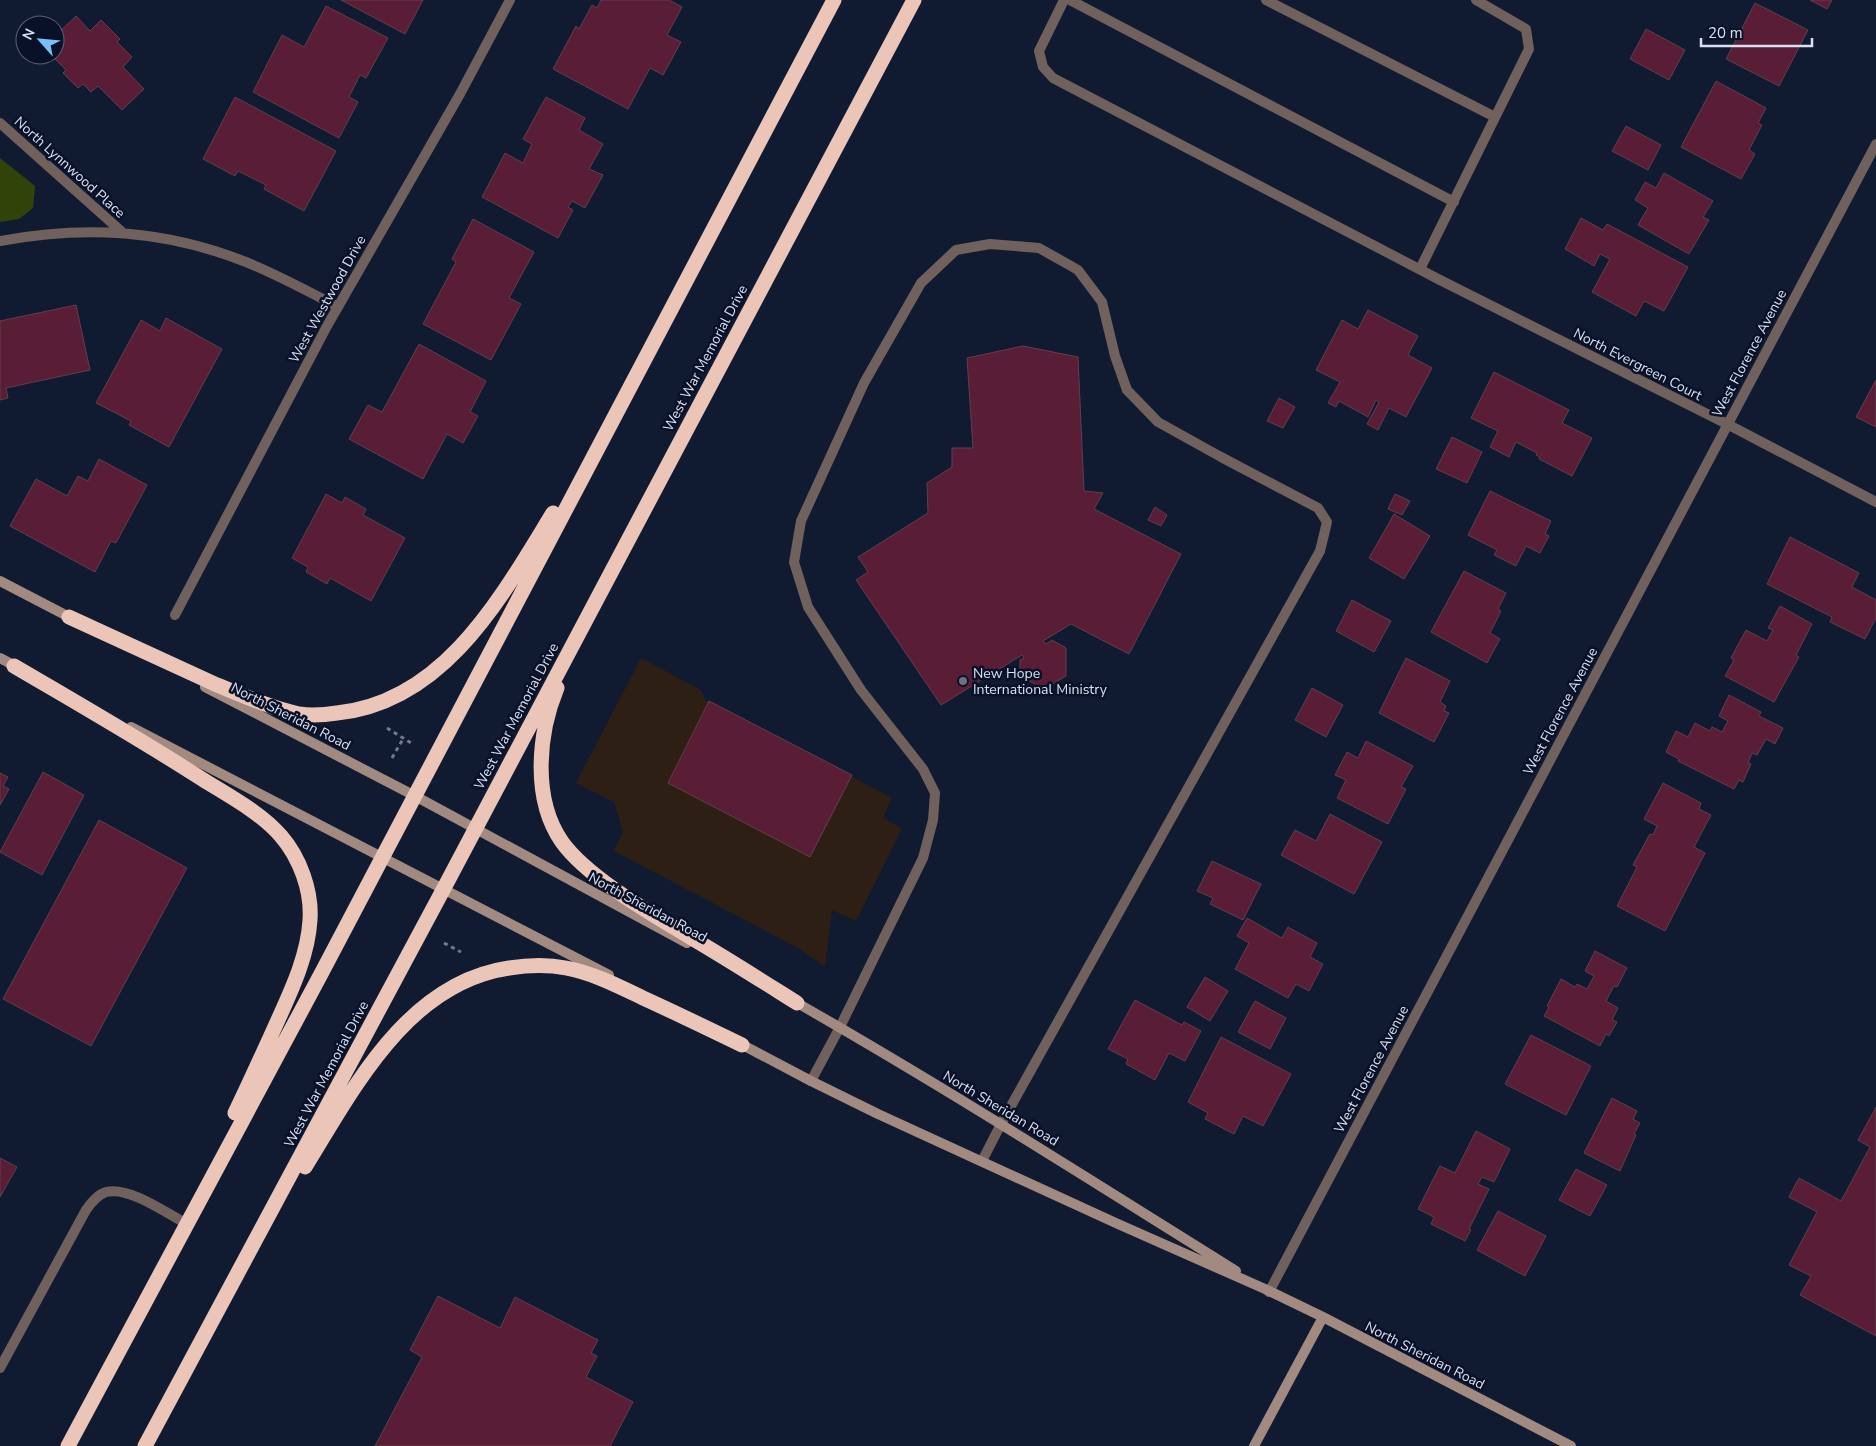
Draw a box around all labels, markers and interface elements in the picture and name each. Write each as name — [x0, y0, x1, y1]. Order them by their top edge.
north arrow — [15, 15, 65, 65]
scale bar — [1701, 15, 1812, 47]
text: 20 m — [1708, 23, 1743, 43]
text: N — [18, 25, 40, 43]
street label: North Lynnwood Place — [10, 112, 129, 222]
street label: West Westwood Drive — [284, 232, 370, 366]
street label: West War Memorial Drive — [659, 282, 752, 435]
street label: West Florence Avenue — [1708, 286, 1791, 420]
street label: North Evergreen Court — [1570, 324, 1705, 405]
street label: West War Memorial Drive — [470, 640, 563, 793]
street label: West Florence Avenue — [1519, 644, 1602, 778]
place label: New Hope International Ministry — [973, 664, 1108, 699]
marker: New Hope International Ministry — [957, 675, 969, 687]
street label: North Sheridan Road — [228, 678, 354, 755]
street label: North Sheridan Road — [585, 868, 710, 947]
street label: West War Memorial Drive — [280, 998, 373, 1151]
street label: West Florence Avenue — [1330, 1002, 1413, 1136]
street label: North Sheridan Road — [939, 1066, 1062, 1151]
street label: North Sheridan Road — [1362, 1317, 1488, 1394]

